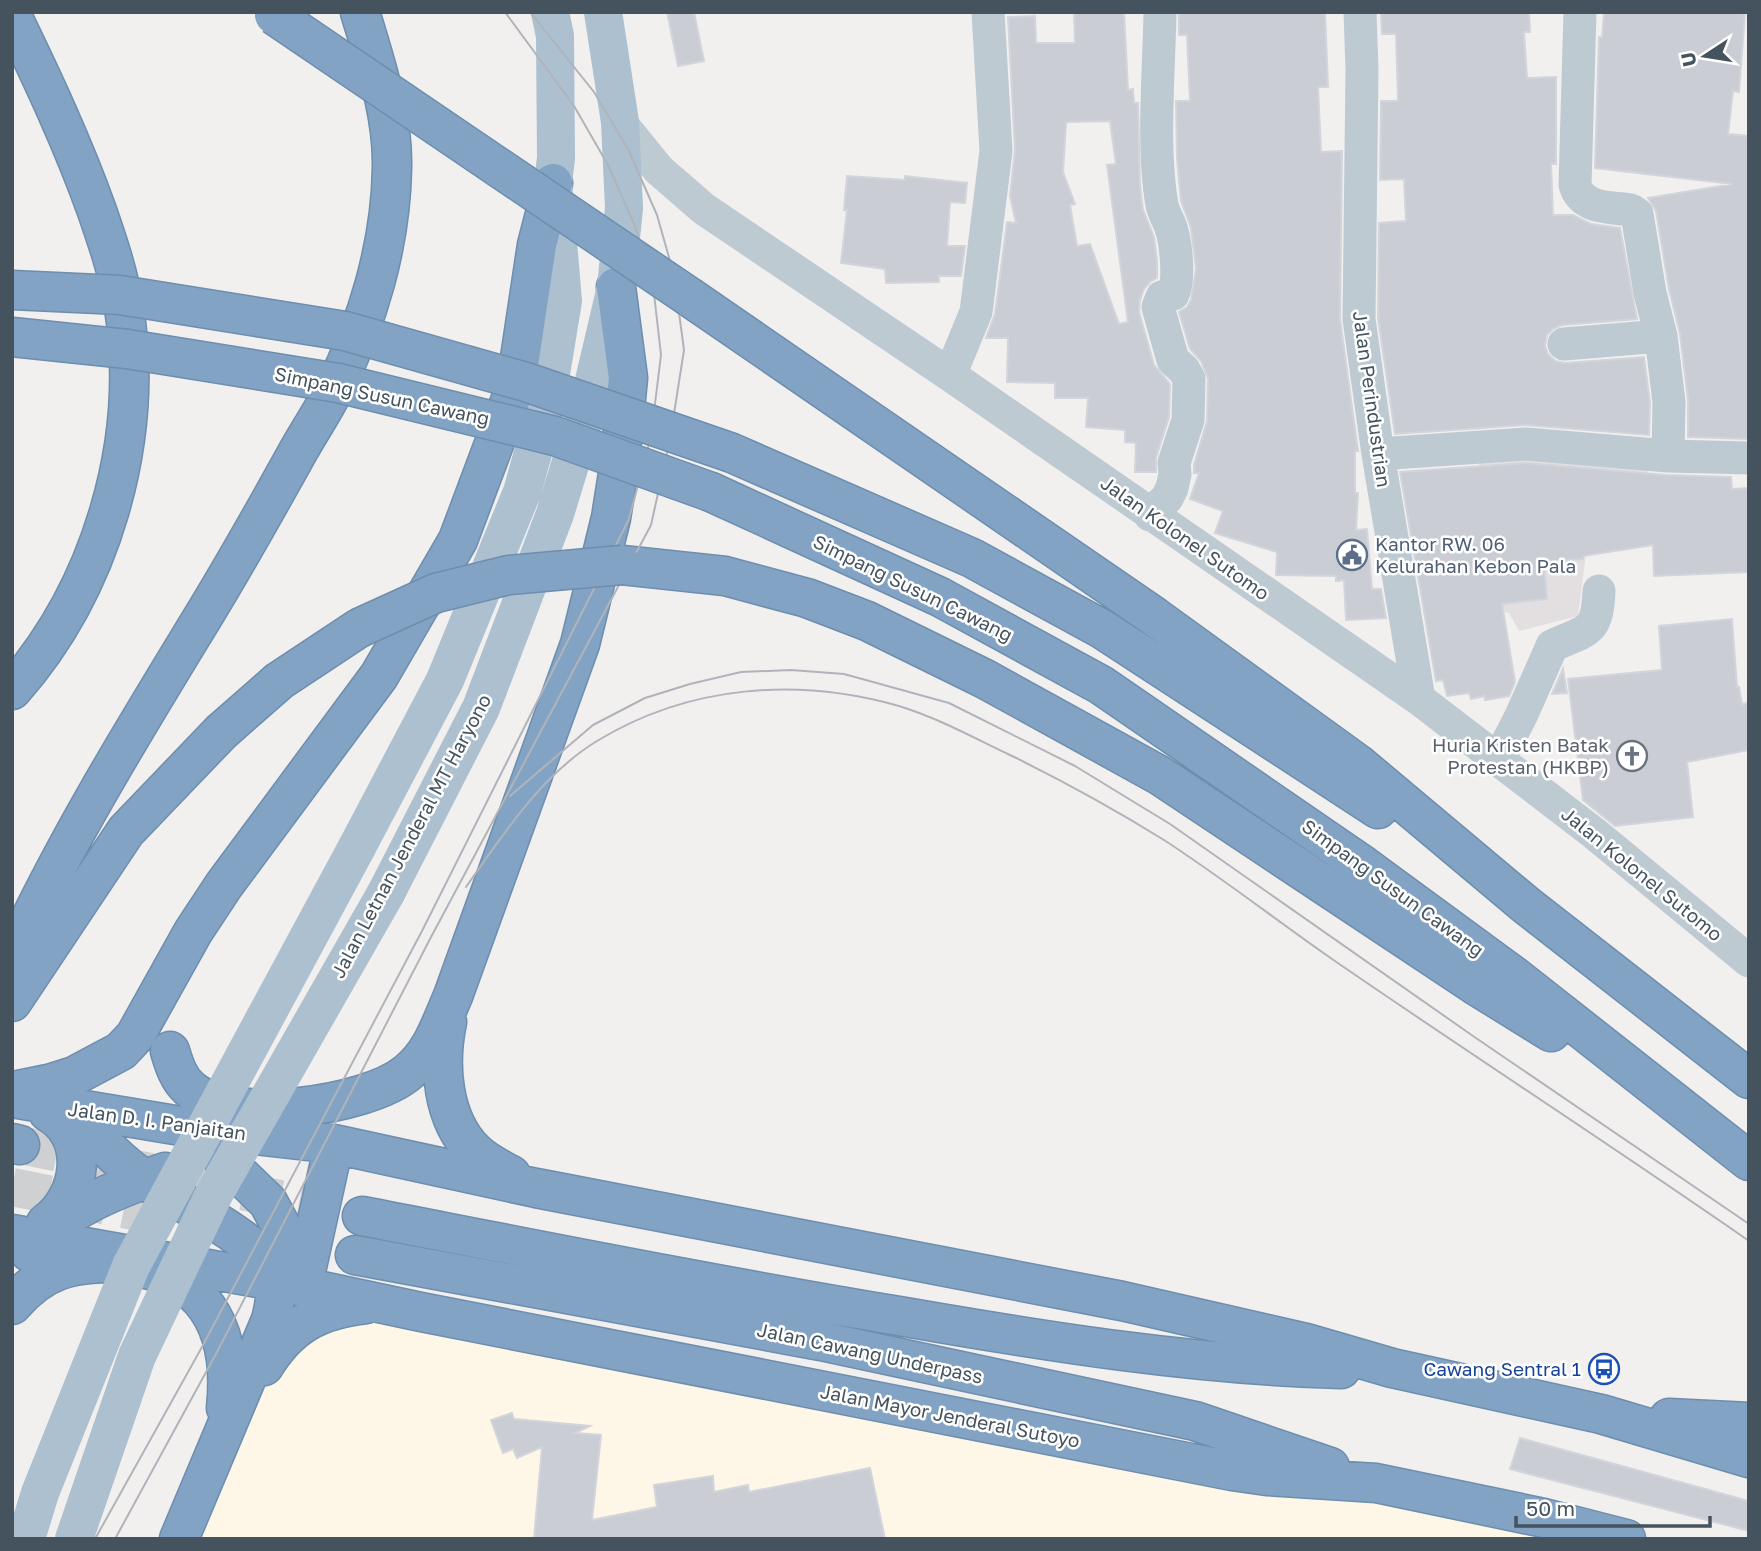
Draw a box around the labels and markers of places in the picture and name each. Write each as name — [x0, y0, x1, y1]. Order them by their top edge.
place label: Kantor RW. 06 Kelurahan Kebon Pala — [1375, 532, 1576, 577]
public building icon: Kantor RW. 06 Kelurahan Kebon Pala — [1335, 538, 1369, 572]
place label: Huria Kristen Batak Protestan (HKBP) — [1432, 733, 1609, 778]
church icon: Huria Kristen Batak Protestan (HKBP) — [1615, 739, 1649, 773]
bus stop icon: Cawang Sentral 1 — [1587, 1352, 1621, 1386]
place label: Cawang Sentral 1 — [1423, 1357, 1581, 1380]

